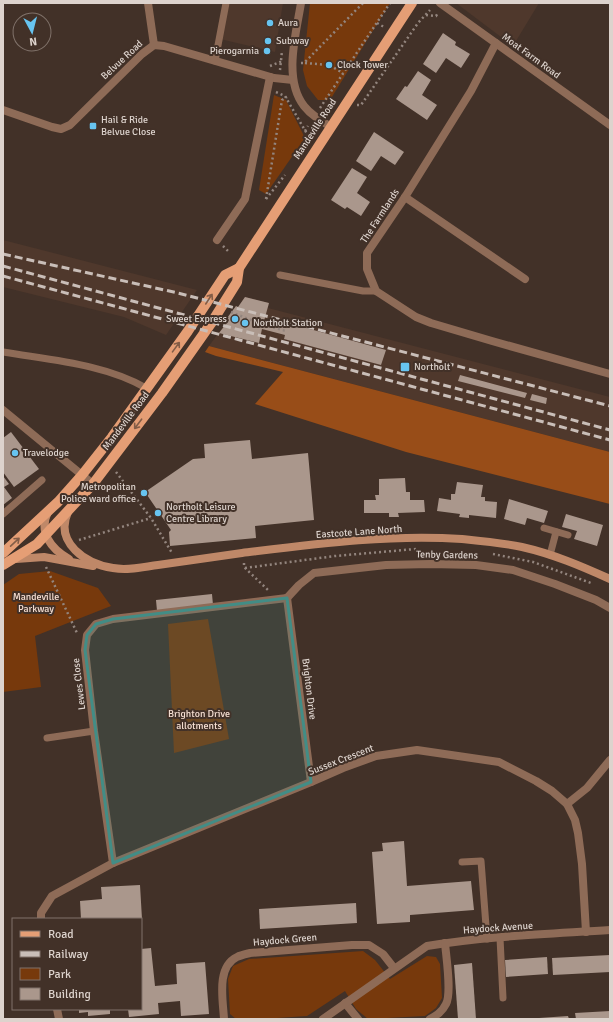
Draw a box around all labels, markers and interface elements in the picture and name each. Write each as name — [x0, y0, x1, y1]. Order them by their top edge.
north arrow — [12, 12, 52, 52]
place label: Aura — [278, 17, 298, 29]
marker: Aura — [265, 18, 275, 28]
street label: Moat Farm Road — [499, 31, 563, 81]
text: N — [29, 35, 38, 48]
place label: Subway — [276, 35, 309, 47]
marker: Subway — [263, 36, 273, 46]
street label: Belvue Road — [99, 38, 145, 82]
place label: Pierogarnia — [210, 45, 259, 57]
marker: Pierogarnia — [262, 46, 272, 56]
place label: Clock Tower — [337, 59, 388, 71]
marker: Clock Tower — [324, 60, 334, 70]
street label: Mandeville Road — [291, 96, 339, 162]
place label: Hail & Ride Belvue Close — [101, 114, 156, 138]
marker: Hail & Ride Belvue Close — [88, 121, 98, 131]
street label: The Farmlands — [358, 186, 402, 245]
one-way arrow — [206, 293, 214, 305]
place label: Sweet Express — [166, 313, 228, 325]
marker: Sweet Express — [230, 314, 240, 324]
place label: Northolt Station — [253, 317, 322, 329]
marker: Northolt Station — [240, 318, 250, 328]
one-way arrow — [172, 342, 180, 353]
marker: Northolt — [399, 361, 411, 373]
place label: Northolt — [414, 361, 451, 373]
street label: Mandeville Road — [100, 389, 152, 453]
one-way arrow — [134, 419, 142, 430]
place label: Travelodge — [23, 447, 69, 459]
marker: Travelodge — [10, 448, 20, 458]
place label: Metropolitan Police ward office — [61, 481, 136, 505]
marker: Metropolitan Police ward office — [139, 488, 149, 498]
place label: Northolt Leisure Centre Library — [166, 501, 236, 525]
marker: Northolt Leisure Centre Library — [153, 508, 163, 518]
street label: Eastcote Lane North — [315, 523, 403, 541]
one-way arrow — [9, 537, 20, 546]
street label: Tenby Gardens — [416, 548, 479, 562]
park label: Mandeville Parkway — [13, 591, 59, 615]
street label: Lewes Close — [70, 657, 88, 711]
street label: Brighton Drive — [299, 658, 319, 720]
park label: Brighton Drive allotments — [168, 708, 230, 732]
street label: Sussex Crescent — [307, 742, 376, 778]
legend — [12, 918, 142, 1010]
street label: Haydock Avenue — [463, 920, 533, 936]
text: Road — [48, 927, 74, 942]
street label: Haydock Green — [253, 931, 317, 949]
text: Railway — [48, 947, 88, 962]
text: Park — [48, 967, 71, 982]
text: Building — [48, 987, 91, 1002]

